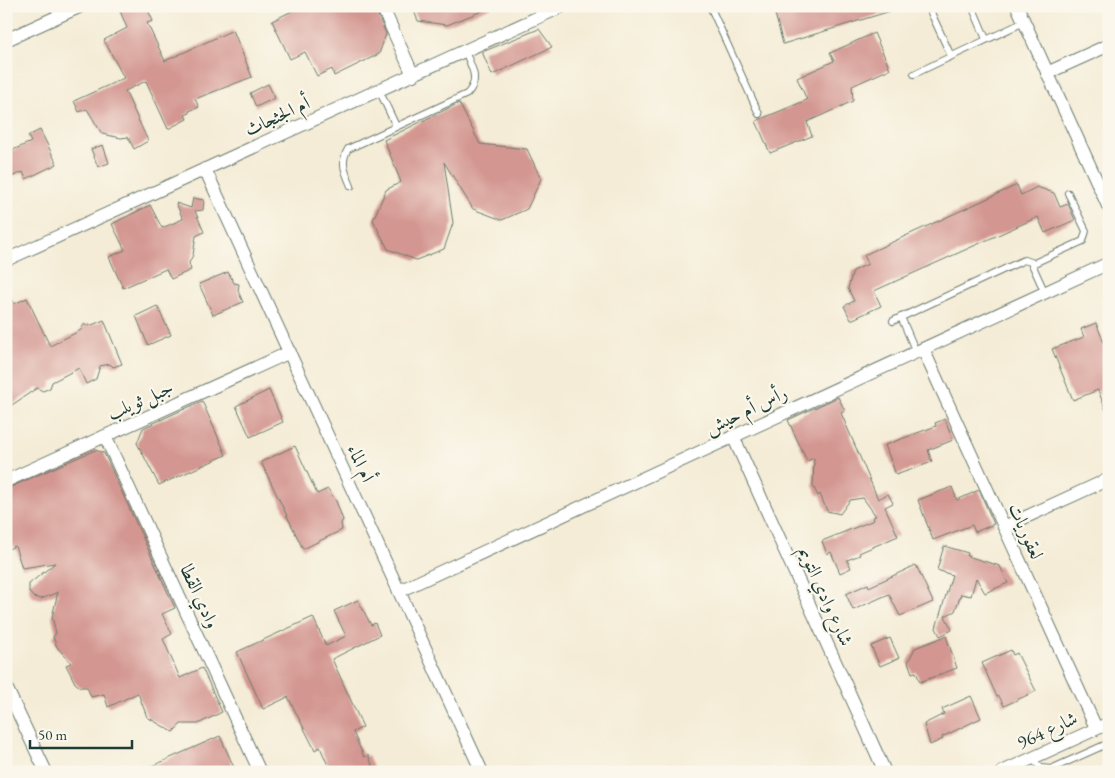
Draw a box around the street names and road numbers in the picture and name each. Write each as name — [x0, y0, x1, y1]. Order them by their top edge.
street label: أم الجثجاث — [240, 90, 316, 146]
street label: جبل ثويلب — [103, 374, 177, 427]
street label: رأس أم حيش — [701, 380, 793, 444]
street label: أم الماء — [338, 440, 381, 488]
street label: لعقوريات — [1002, 499, 1050, 563]
street label: شارع وادي التويم — [789, 542, 859, 652]
street label: وادي القطا — [172, 560, 226, 633]
street label: شارع 964 — [1013, 705, 1083, 758]

